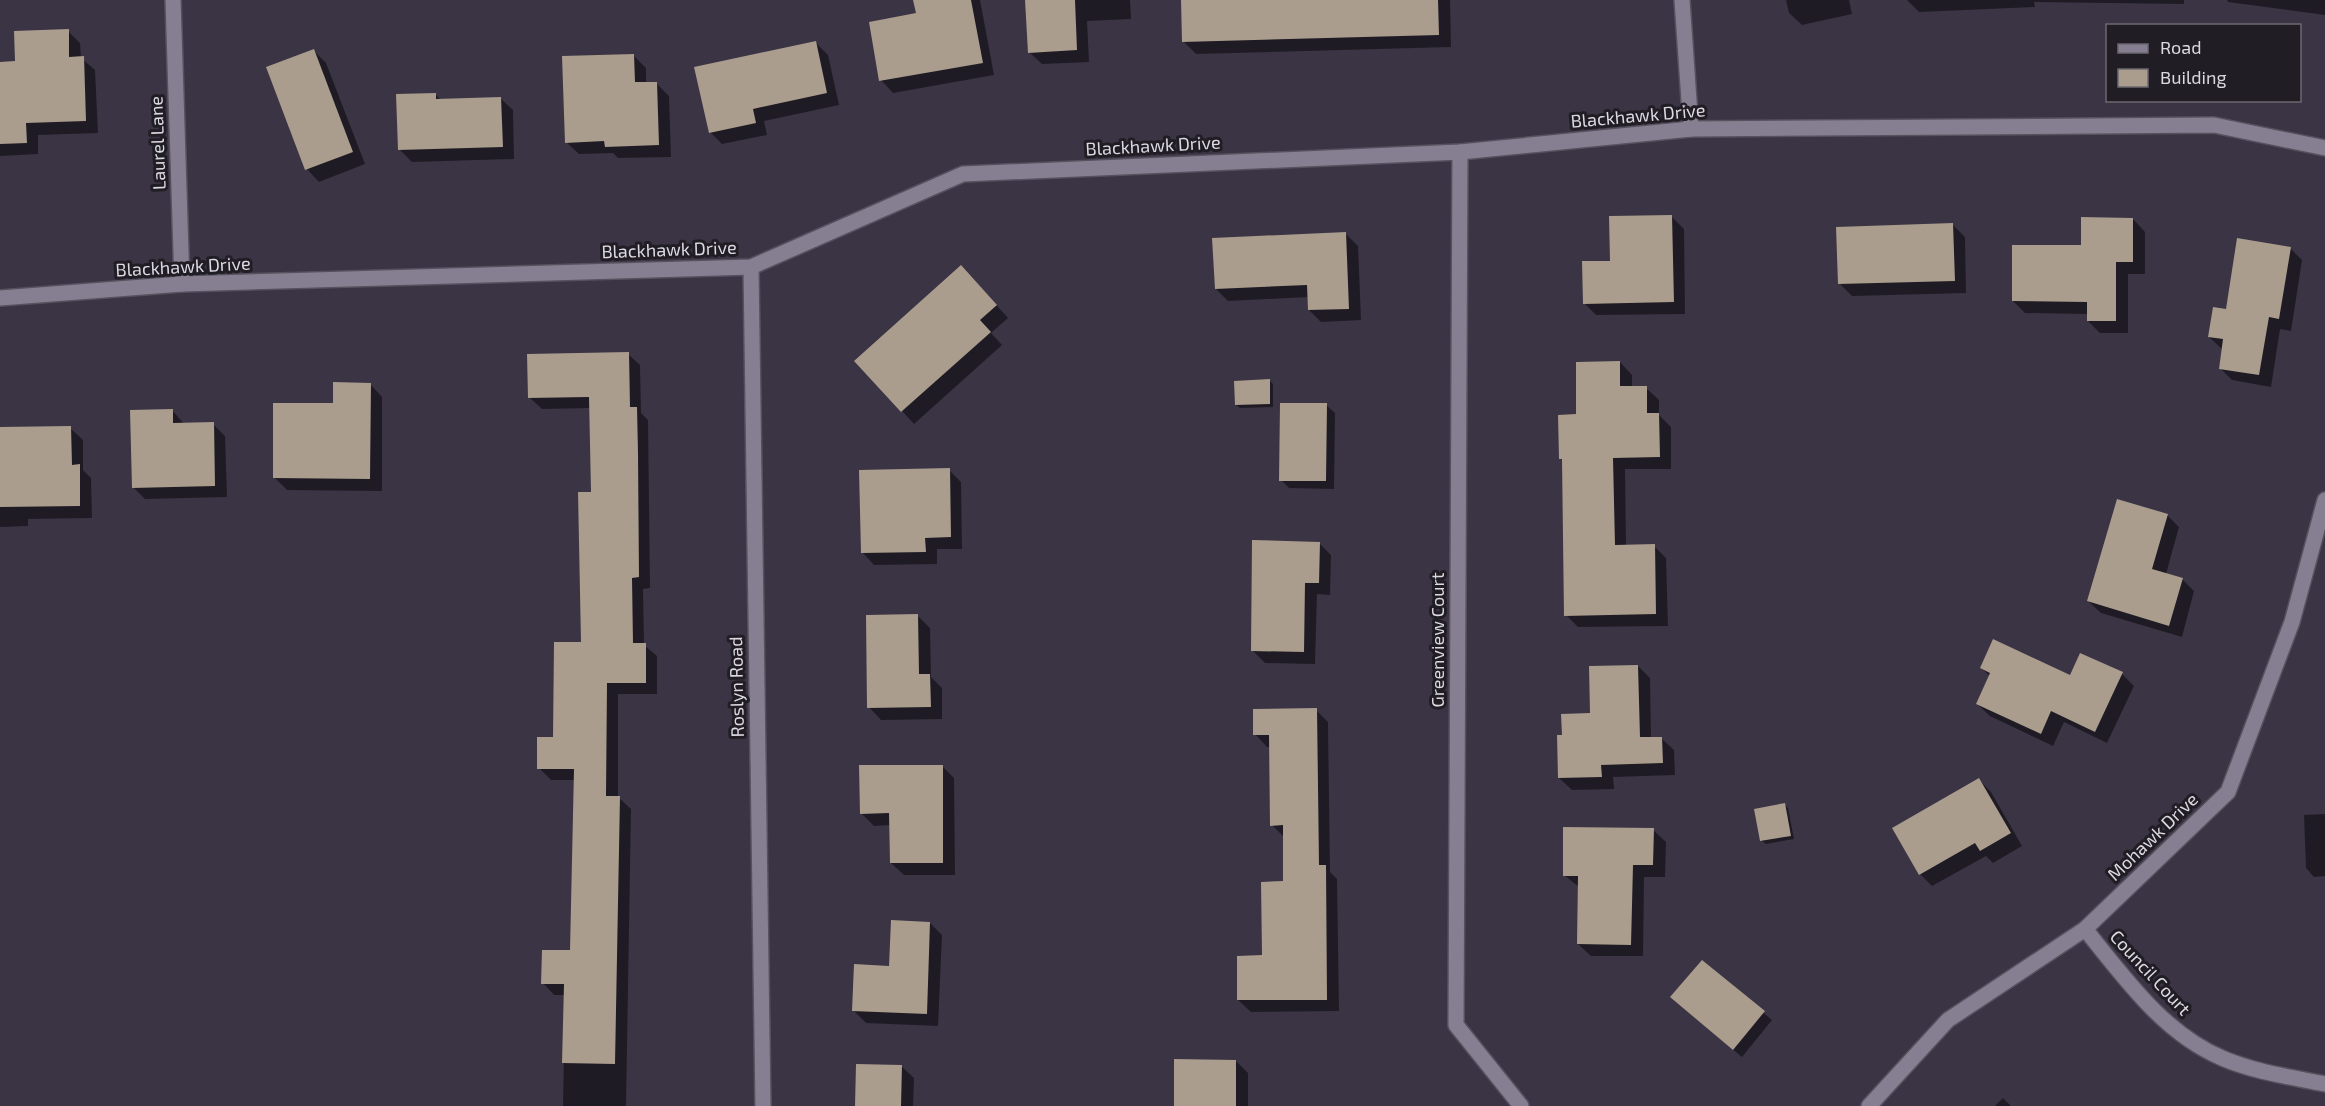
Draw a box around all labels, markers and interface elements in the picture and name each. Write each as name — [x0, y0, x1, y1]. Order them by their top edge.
legend — [2106, 24, 2301, 102]
text: Road — [2160, 36, 2201, 58]
text: Building — [2160, 66, 2227, 88]
street label: Laurel Lane — [144, 96, 170, 190]
street label: Blackhawk Drive — [1570, 98, 1706, 132]
street label: Blackhawk Drive — [1085, 130, 1221, 160]
street label: Blackhawk Drive — [601, 236, 737, 262]
street label: Blackhawk Drive — [115, 251, 251, 281]
street label: Greenview Court — [1426, 572, 1448, 708]
street label: Roslyn Road — [724, 636, 748, 738]
street label: Mohawk Drive — [2103, 788, 2202, 885]
street label: Council Court — [2106, 925, 2196, 1019]

